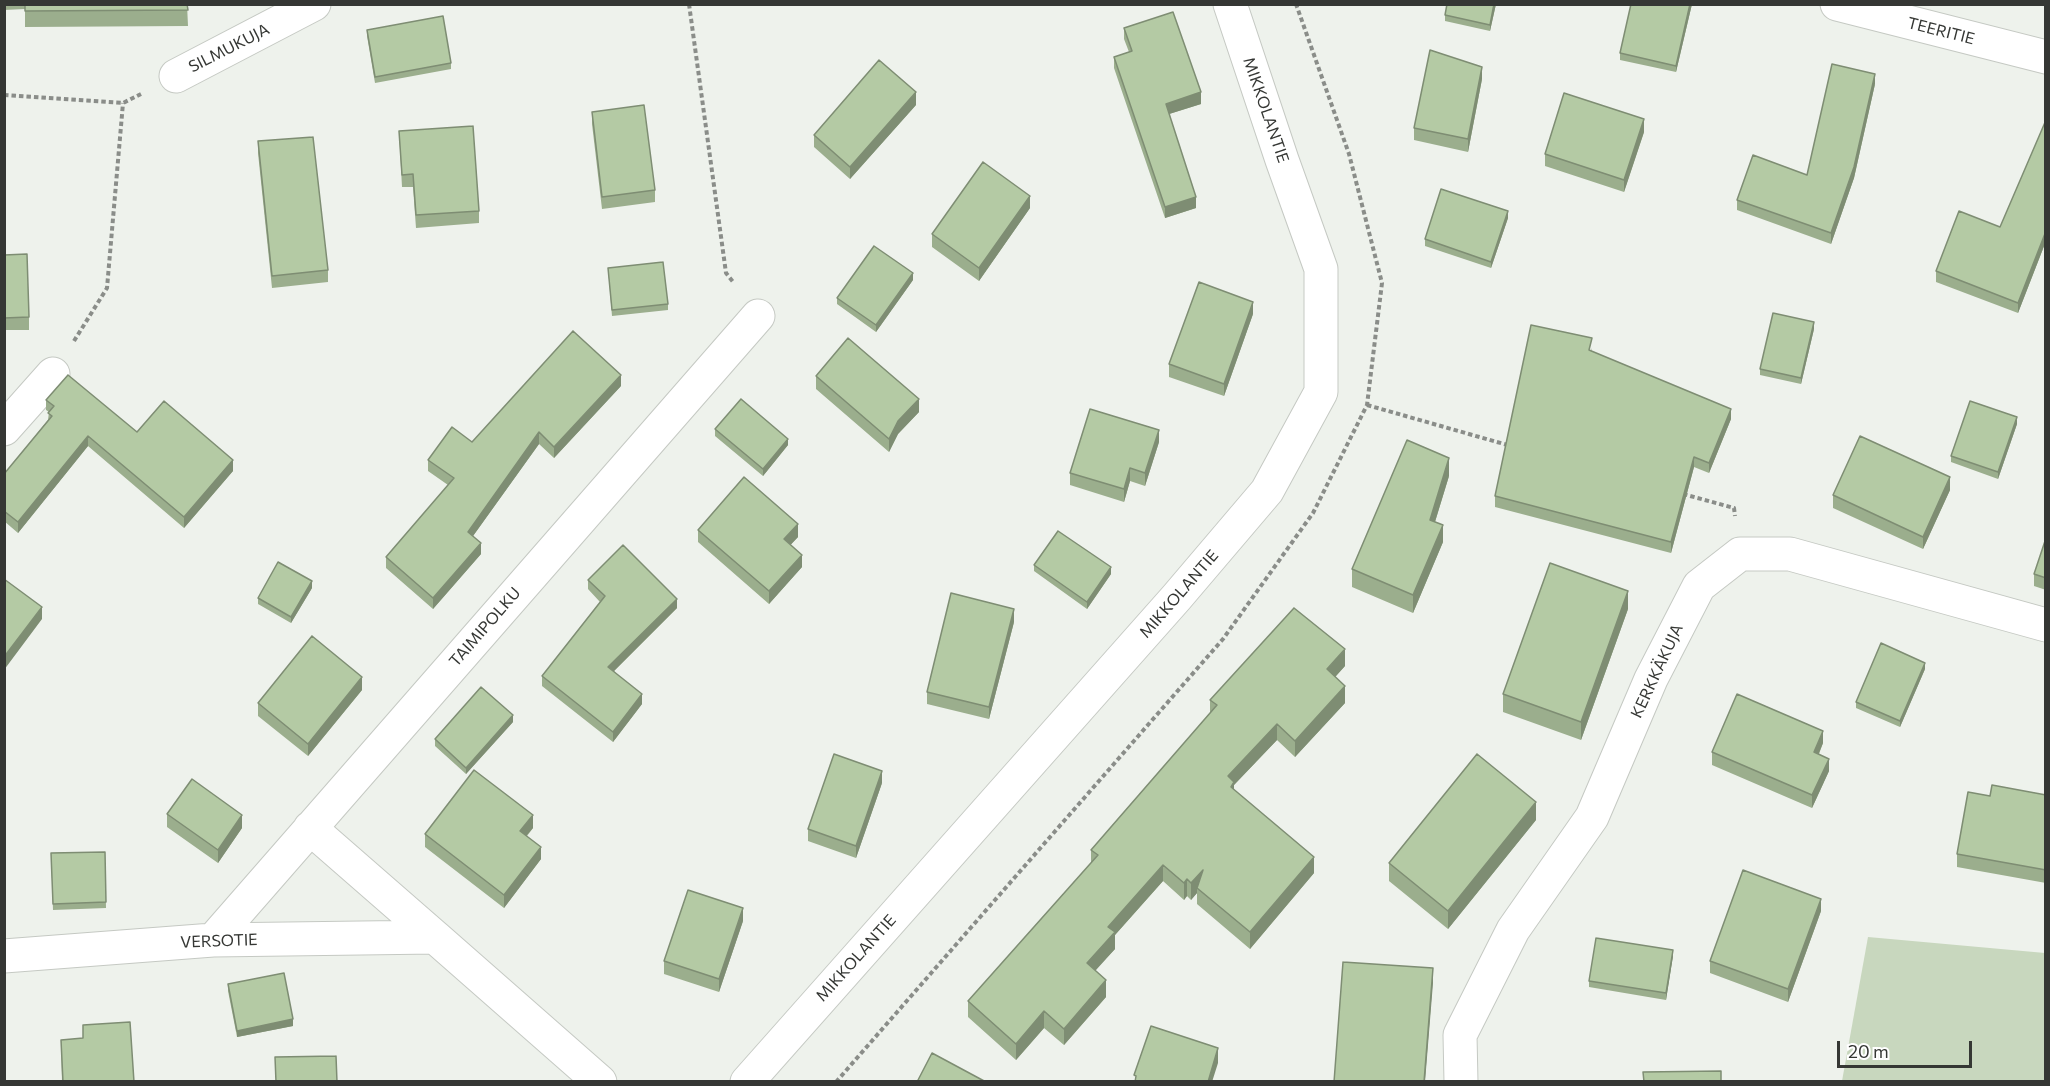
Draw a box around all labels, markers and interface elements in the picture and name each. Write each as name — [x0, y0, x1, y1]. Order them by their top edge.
street label: TEERITIE — [1905, 13, 1977, 49]
street label: SILMUKUJA — [185, 19, 273, 77]
street label: MIKKOLANTIE — [1239, 55, 1293, 165]
street label: MIKKOLANTIE — [1136, 546, 1222, 642]
street label: TAIMIPOLKU — [445, 583, 525, 671]
street label: KERKKÄKUJA — [1627, 621, 1687, 721]
street label: MIKKOLANTIE — [812, 911, 900, 1005]
street label: VERSOTIE — [180, 930, 258, 952]
scale bar — [1840, 1029, 1975, 1067]
text: 20 m — [1848, 1040, 1889, 1062]

